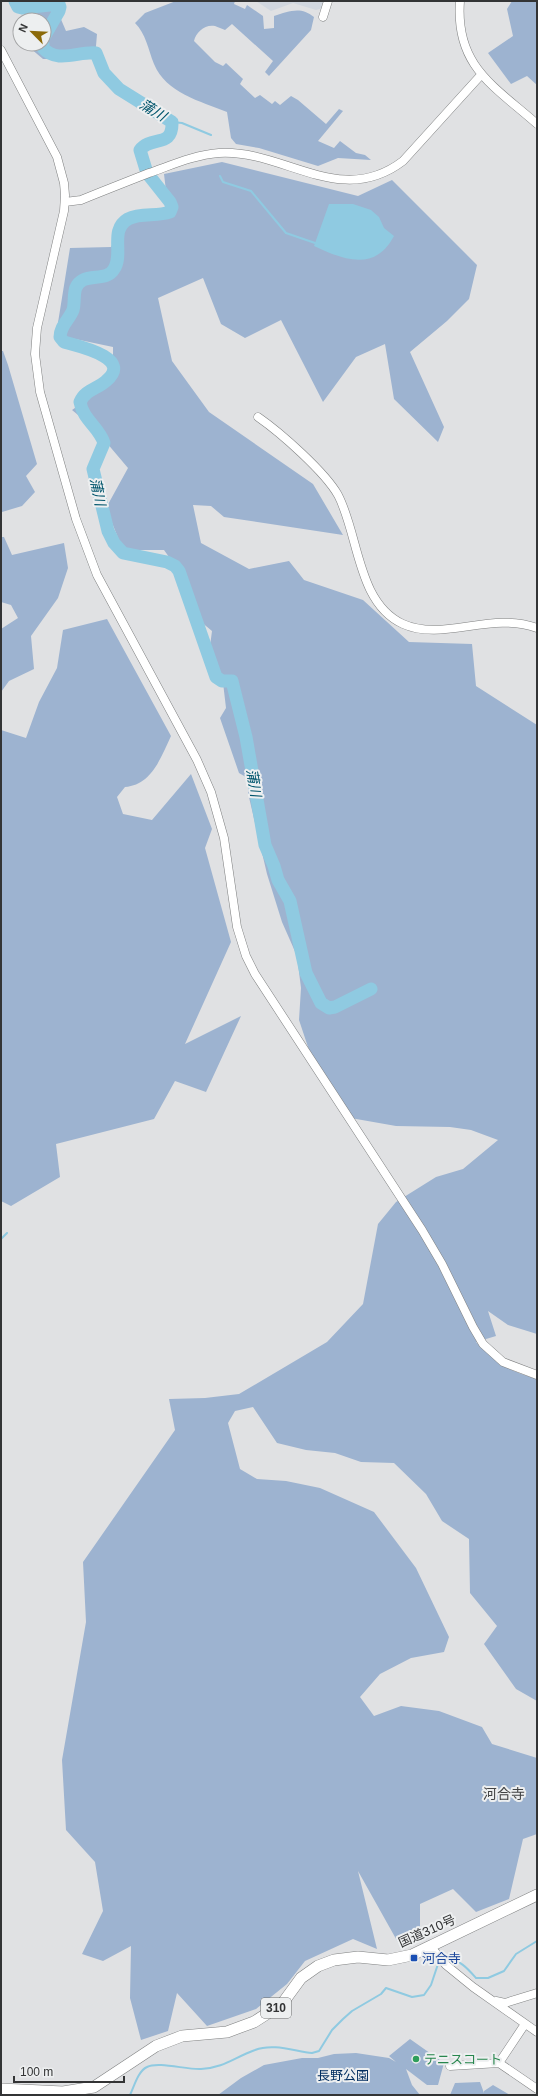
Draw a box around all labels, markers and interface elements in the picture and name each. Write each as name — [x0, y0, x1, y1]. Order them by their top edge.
north arrow — [12, 12, 52, 52]
text: N — [16, 22, 30, 34]
water label: 蒲川 — [137, 96, 171, 125]
water label: 蒲川 — [87, 477, 109, 509]
water label: 蒲川 — [244, 768, 265, 800]
district label: 河合寺 — [483, 1786, 525, 1802]
street label: 国道310号 — [396, 1912, 458, 1950]
place label: 河合寺 — [422, 1951, 461, 1966]
marker: 河合寺 — [409, 1953, 419, 1963]
road number: 310 — [261, 1998, 291, 2018]
place label: テニスコート — [424, 2052, 502, 2067]
marker: テニスコート — [411, 2054, 421, 2064]
scale bar — [14, 2058, 124, 2084]
text: 100 m — [20, 2065, 53, 2079]
park label: 長野公園 — [317, 2068, 369, 2083]

